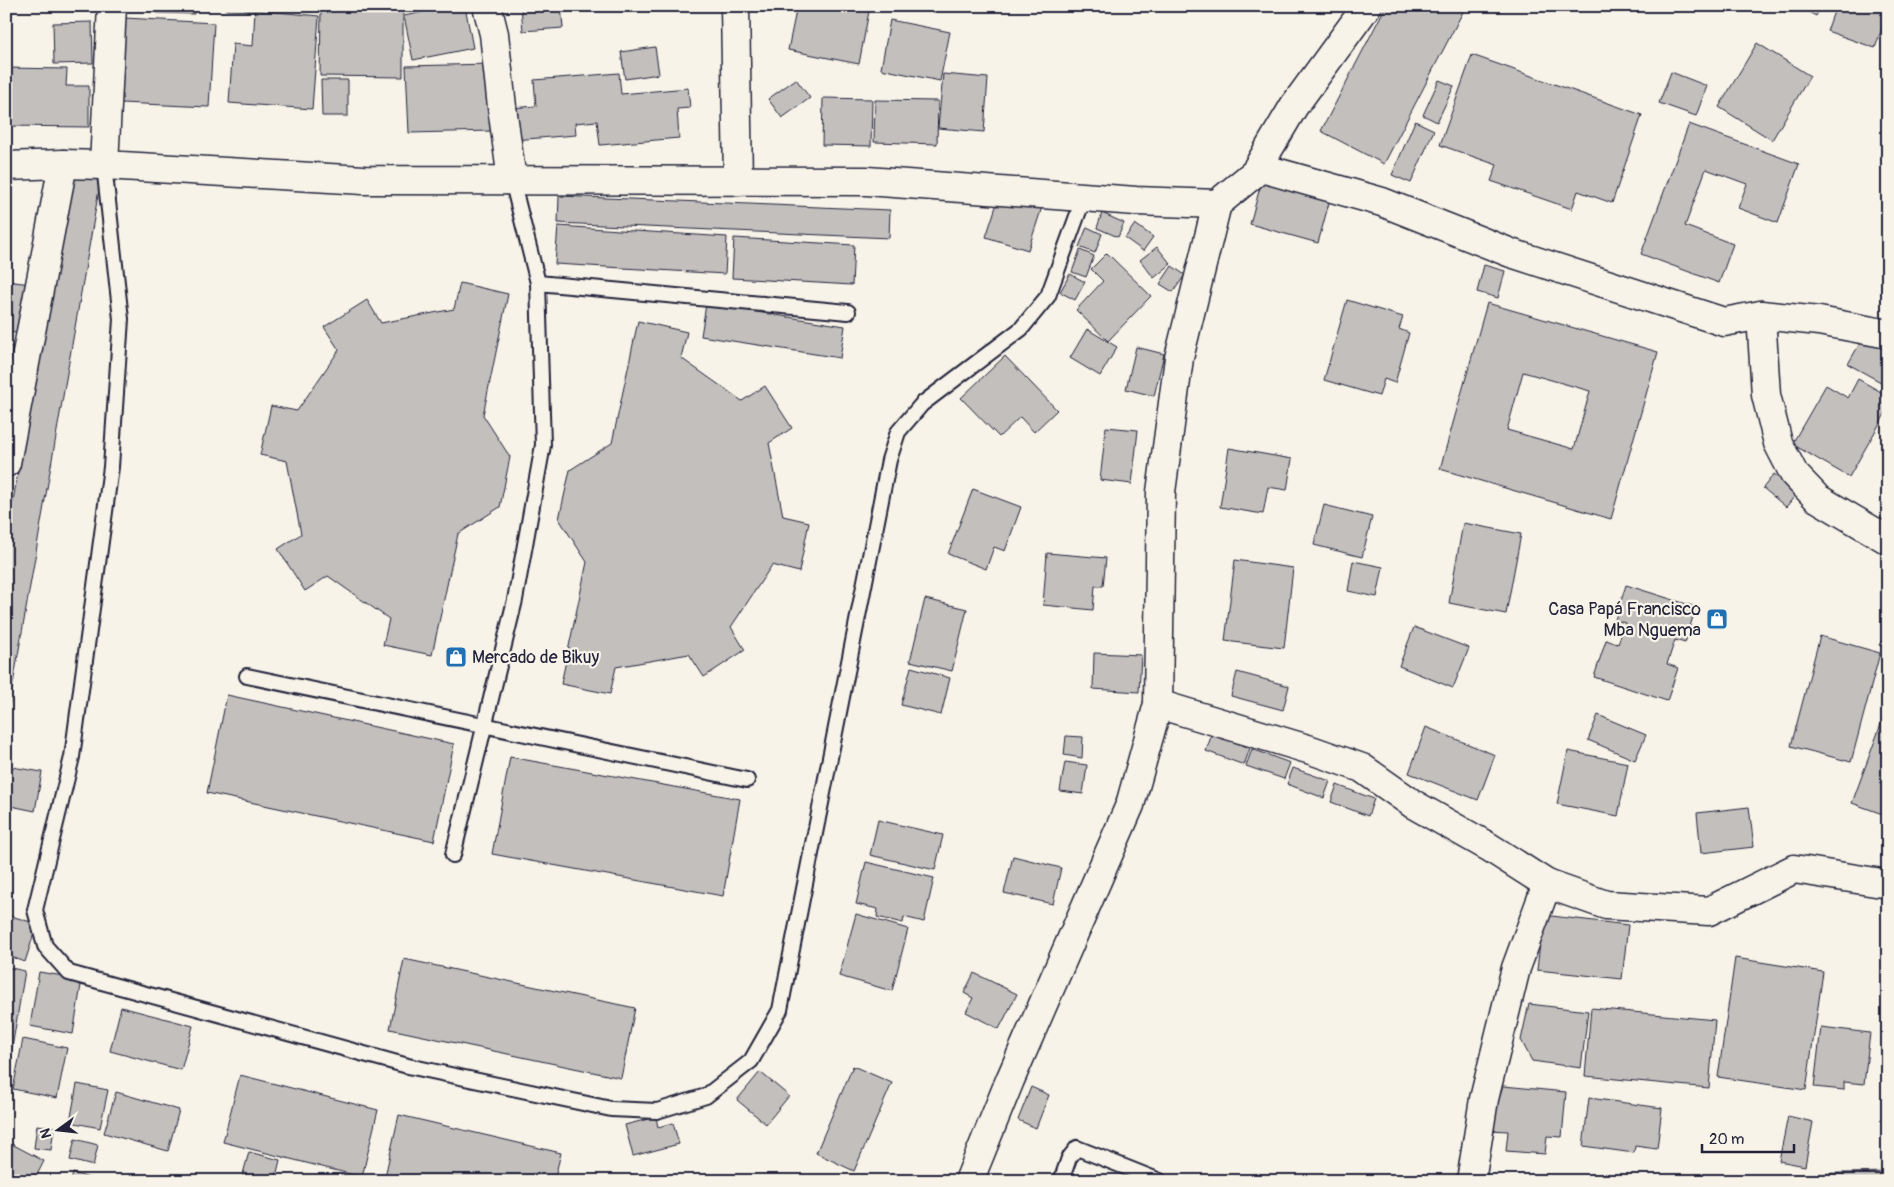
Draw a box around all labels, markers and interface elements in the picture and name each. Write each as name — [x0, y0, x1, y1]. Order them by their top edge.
place label: Casa Papá Francisco Mba Nguema — [1548, 598, 1701, 642]
shop icon: Casa Papá Francisco Mba Nguema — [1705, 607, 1729, 631]
shop icon: Mercado de Bikuy — [444, 645, 468, 669]
place label: Mercado de Bikuy — [472, 646, 600, 669]
north arrow — [32, 1104, 82, 1154]
scale bar — [1702, 1122, 1794, 1154]
text: N — [36, 1126, 55, 1140]
text: 20 m — [1709, 1130, 1744, 1149]

